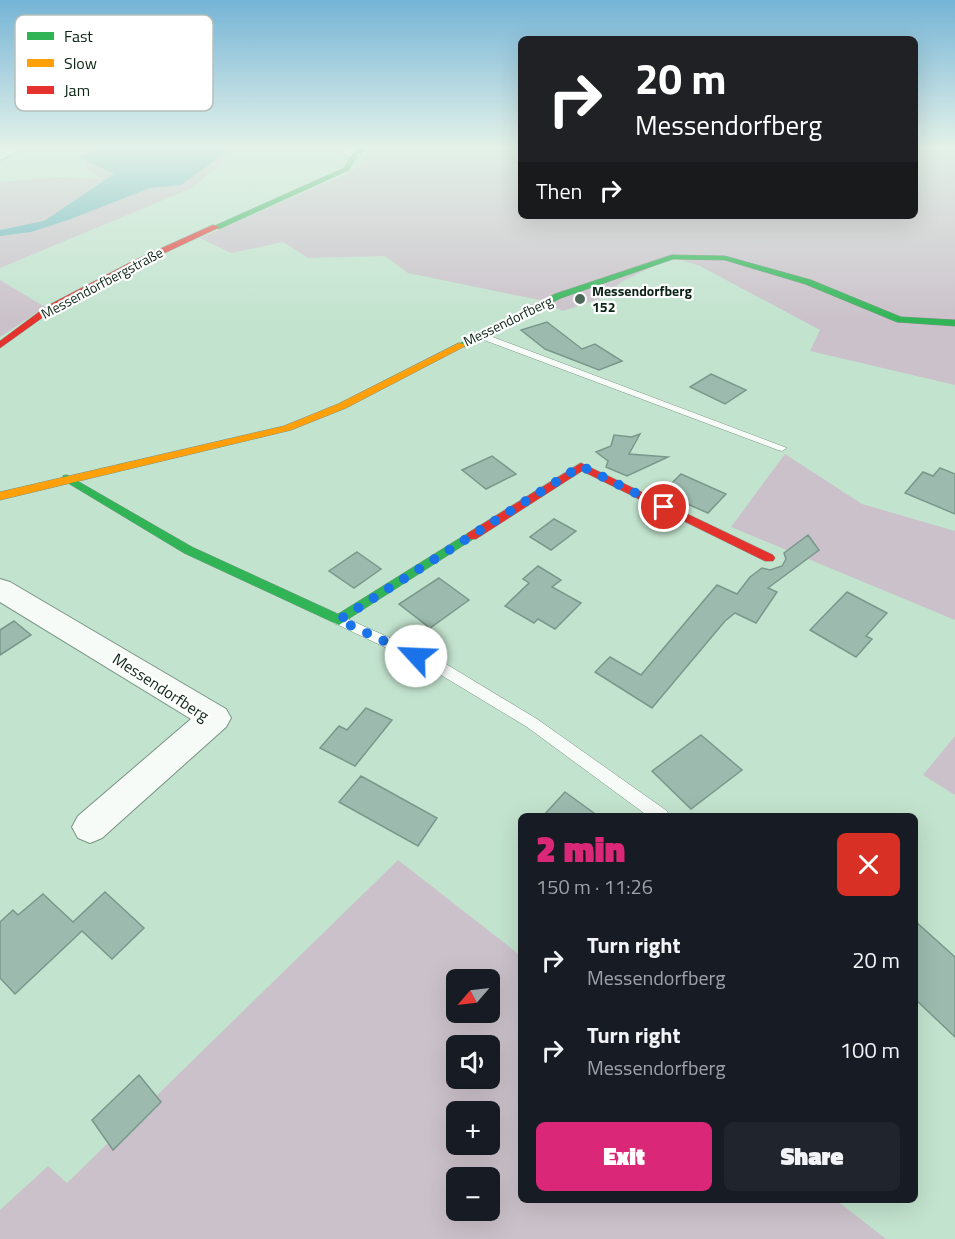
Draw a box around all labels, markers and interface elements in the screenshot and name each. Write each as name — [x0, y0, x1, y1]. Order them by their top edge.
legend — [15, 15, 213, 111]
text: Fast — [64, 24, 93, 48]
text: 20 m — [635, 46, 727, 110]
text: Slow — [64, 51, 97, 75]
icon: right — [536, 60, 614, 138]
text: Jam — [64, 78, 90, 102]
text: Messendorfberg — [635, 104, 822, 145]
text: Then — [536, 174, 582, 208]
icon: right — [594, 174, 627, 207]
street label: Messendorfbergstraße — [37, 241, 166, 324]
place label: Messendorfberg 152 — [592, 280, 692, 317]
street label: Messendorfberg — [460, 290, 556, 351]
marker: Messendorfberg 152 — [573, 292, 587, 306]
pin — [638, 481, 689, 532]
icon: arrive — [647, 490, 680, 523]
position arrow — [384, 624, 448, 688]
street label: Messendorfberg — [108, 647, 214, 727]
text: 2 min — [536, 821, 625, 876]
button: close — [837, 833, 900, 896]
text: 150 m · 11:26 — [536, 871, 653, 902]
text: Turn right — [587, 928, 681, 962]
text: 20 m — [852, 943, 900, 977]
icon: right — [536, 944, 569, 977]
text: Messendorfberg — [587, 962, 726, 993]
north arrow — [446, 969, 500, 1023]
map controls — [446, 969, 500, 1221]
text: Turn right — [587, 1018, 681, 1052]
text: 100 m — [840, 1033, 900, 1067]
icon: right — [536, 1034, 569, 1067]
button: sound — [446, 1035, 500, 1089]
text: Messendorfberg — [587, 1052, 726, 1083]
button: + — [446, 1101, 500, 1155]
button: Exit — [536, 1122, 712, 1191]
button: Share — [724, 1122, 900, 1191]
button: − — [446, 1167, 500, 1221]

